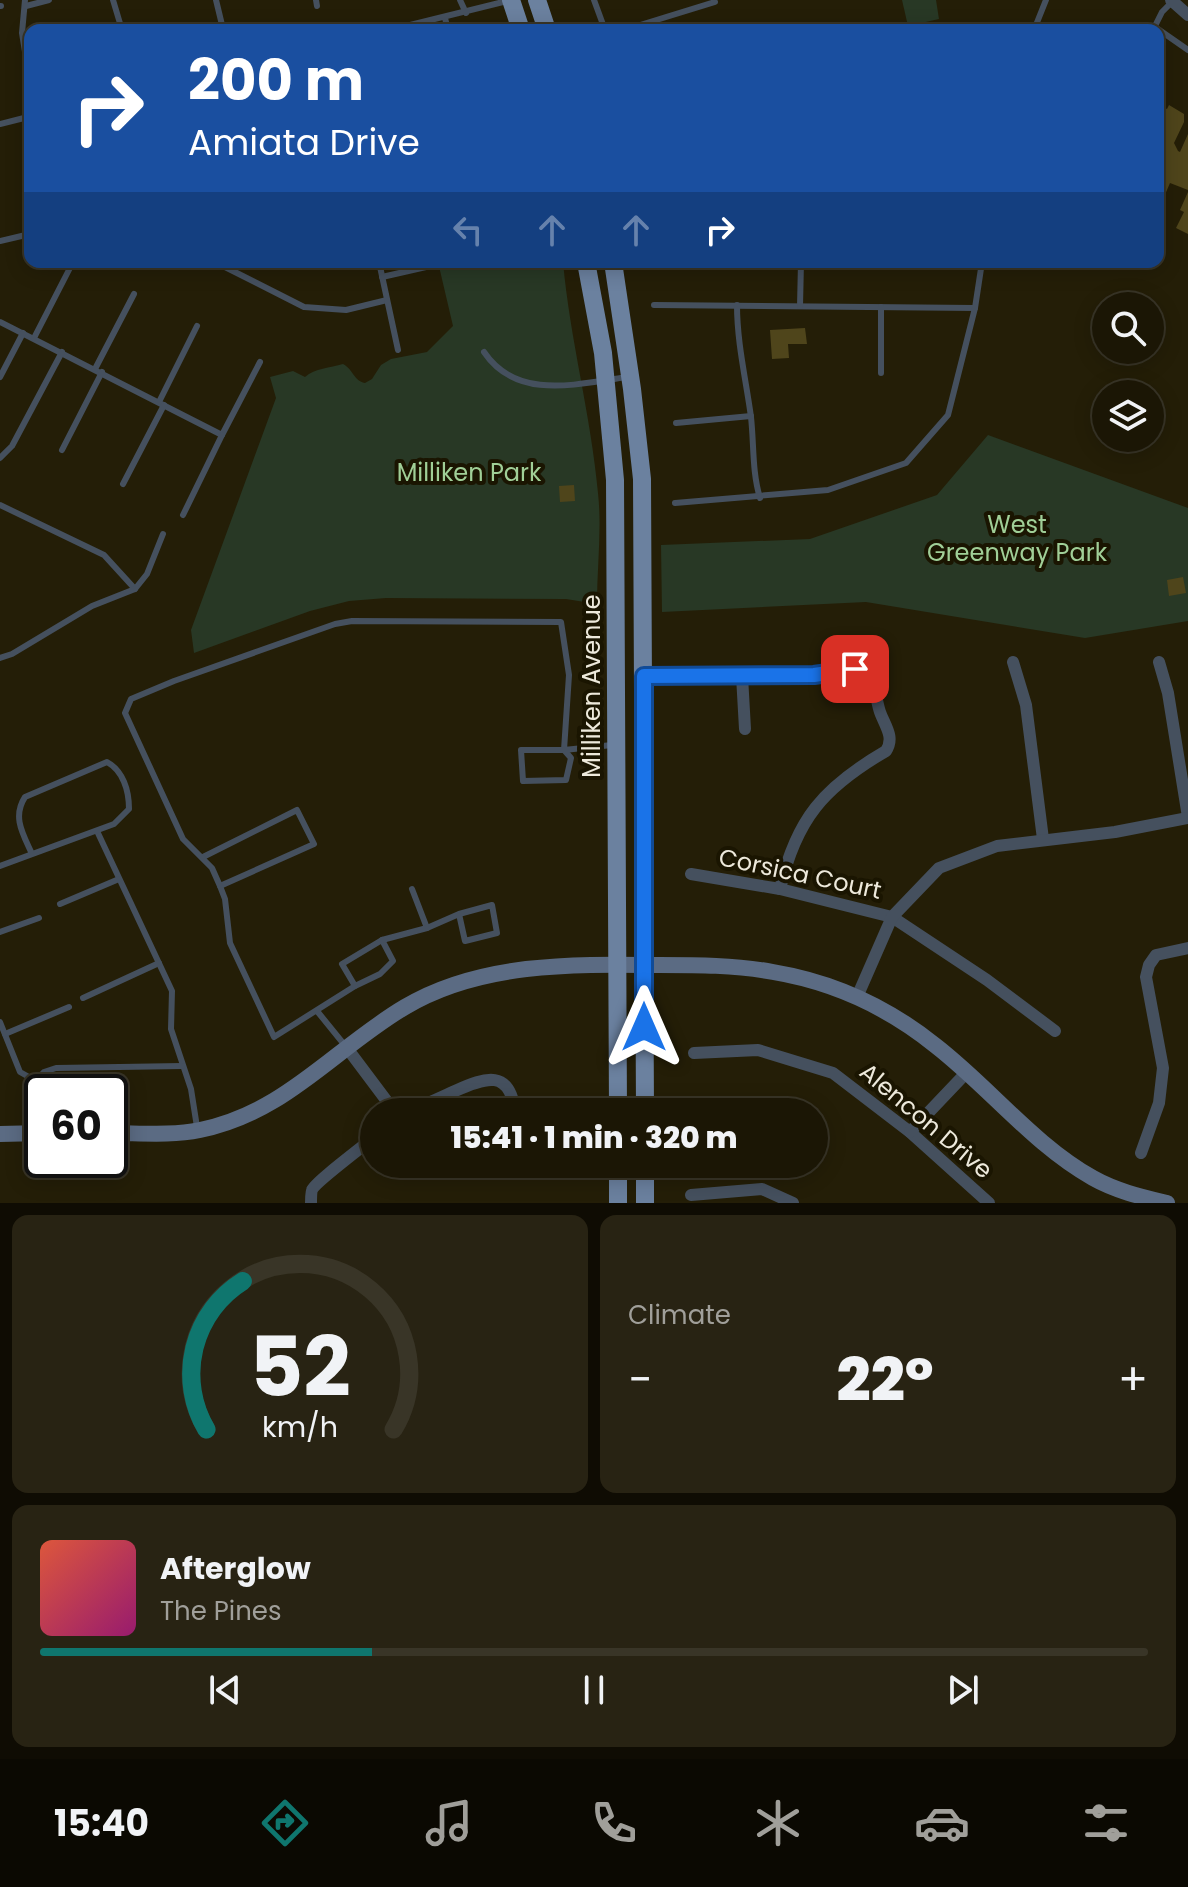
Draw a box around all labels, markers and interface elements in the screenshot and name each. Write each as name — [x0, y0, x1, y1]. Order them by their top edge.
text: 200 m — [188, 41, 364, 120]
icon: right — [56, 56, 160, 160]
text: Amiata Drive — [188, 117, 420, 168]
icon: left — [446, 208, 490, 252]
icon: ahead — [530, 208, 574, 252]
icon: ahead — [614, 208, 658, 252]
icon: right — [698, 208, 742, 252]
map controls — [1092, 292, 1164, 452]
button: search — [1092, 292, 1164, 364]
button: layers — [1092, 380, 1164, 452]
park label: Milliken Park — [397, 456, 542, 489]
park label: West Greenway Park — [927, 508, 1108, 569]
street label: Milliken Avenue — [575, 594, 608, 778]
pin — [821, 635, 889, 703]
icon: arrive — [833, 647, 877, 691]
street label: Corsica Court — [716, 840, 884, 907]
position arrow — [602, 985, 686, 1069]
street label: Alencon Drive — [853, 1055, 1000, 1186]
speed limit sign: 60 — [24, 1074, 128, 1178]
text: 15:41 · 1 min · 320 m — [450, 1116, 738, 1159]
text: Climate — [628, 1297, 731, 1333]
text: 52 — [249, 1309, 351, 1425]
text: 22° — [837, 1338, 934, 1422]
text: − — [628, 1349, 652, 1410]
text: + — [1118, 1349, 1148, 1410]
text: km/h — [262, 1407, 338, 1447]
text: Afterglow — [160, 1547, 311, 1590]
text: The Pines — [160, 1593, 282, 1629]
icon: previous — [203, 1668, 247, 1712]
icon: pause — [572, 1668, 616, 1712]
icon: next — [941, 1668, 985, 1712]
icon: directions — [257, 1795, 313, 1851]
icon: music — [421, 1795, 477, 1851]
icon: phone — [586, 1795, 642, 1851]
icon: climate — [750, 1795, 806, 1851]
icon: car — [914, 1795, 970, 1851]
icon: filters — [1078, 1795, 1134, 1851]
text: 15:40 — [54, 1798, 149, 1849]

